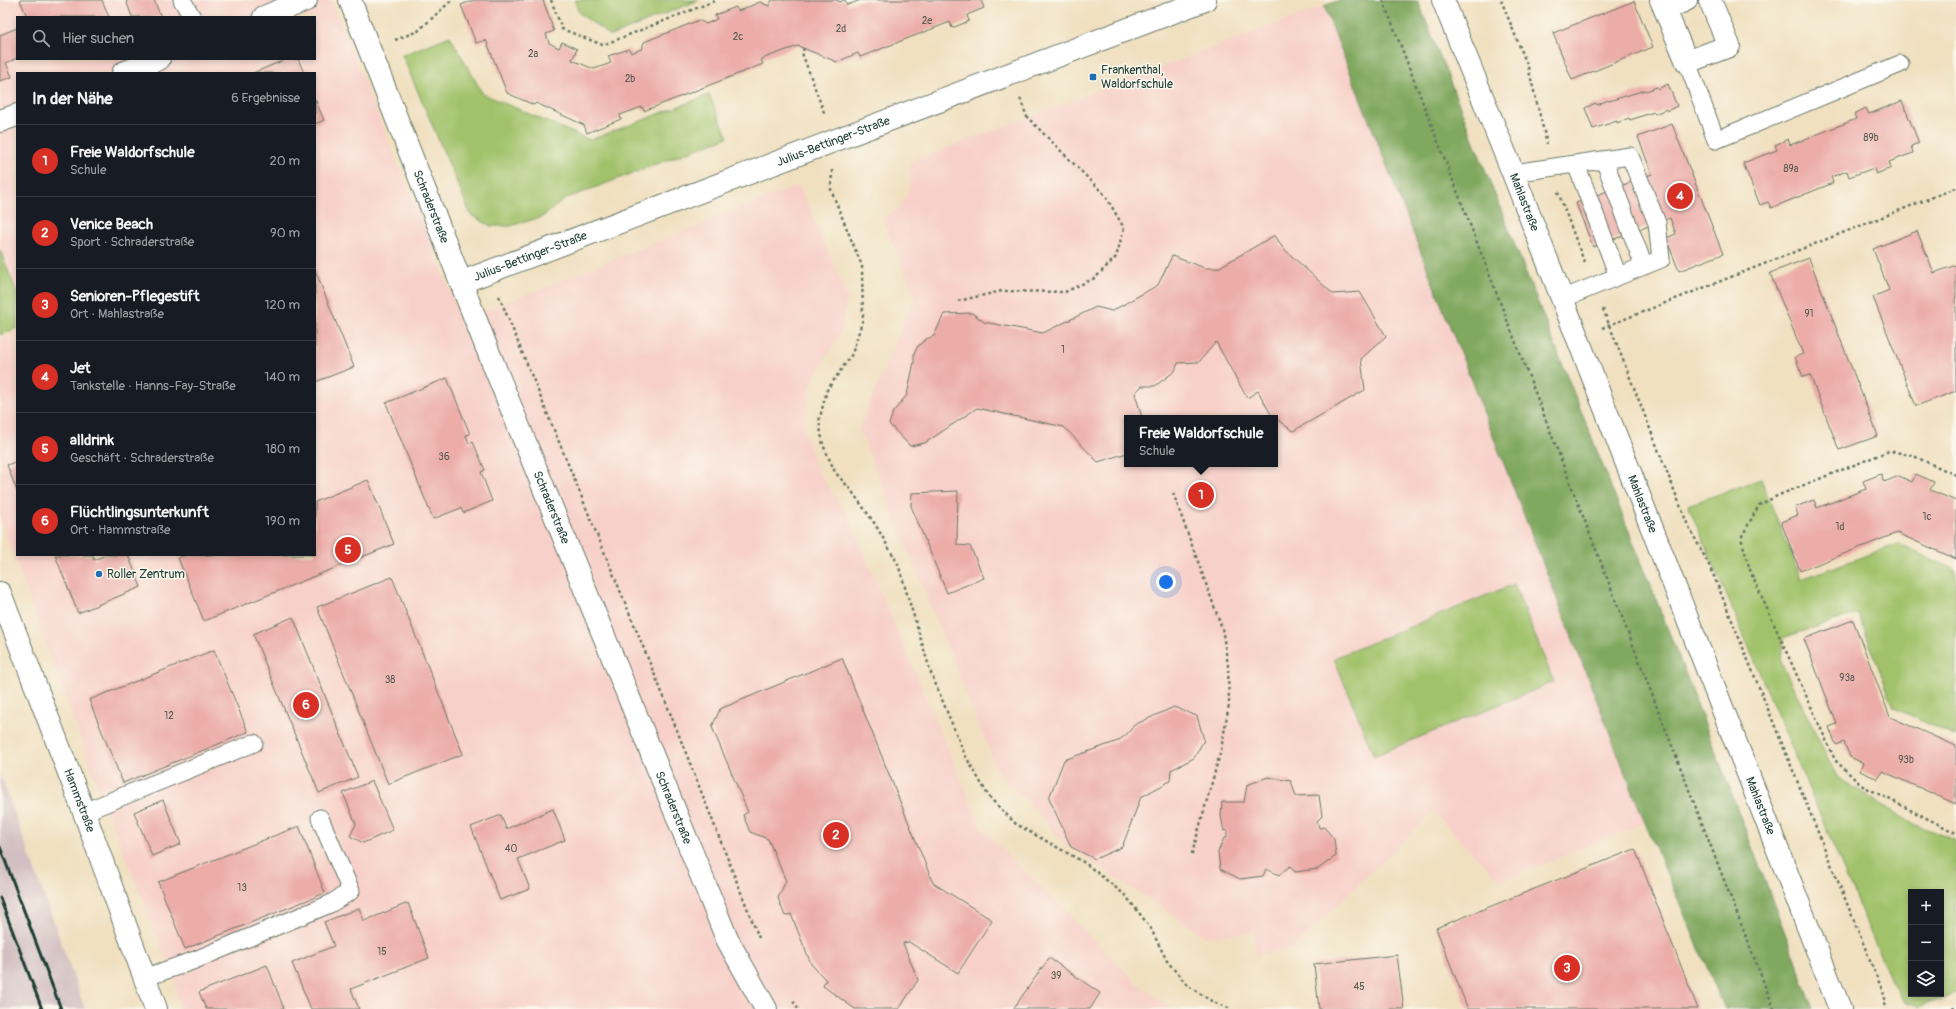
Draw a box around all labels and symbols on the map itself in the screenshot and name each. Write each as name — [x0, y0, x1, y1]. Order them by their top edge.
house number: 2e — [922, 15, 932, 27]
house number: 2d — [836, 23, 846, 35]
house number: 2c — [733, 31, 743, 43]
house number: 2a — [528, 48, 538, 60]
place label: Frankenthal, Waldorfschule — [1101, 63, 1173, 92]
marker: Frankenthal, Waldorfschule — [1088, 72, 1098, 82]
house number: 2b — [625, 73, 635, 85]
street label: Julius-Bettinger-Straße — [774, 113, 892, 169]
house number: 89b — [1863, 132, 1879, 144]
house number: 89a — [1784, 163, 1799, 175]
street label: Schraderstraße — [410, 168, 452, 245]
street label: Mahlastraße — [1506, 171, 1543, 233]
pin: 4 — [1667, 181, 1693, 211]
street label: Julius-Bettinger-Straße — [471, 228, 589, 284]
house number: 91 — [1804, 308, 1814, 320]
house number: 1 — [1061, 344, 1065, 356]
house number: 36 — [438, 451, 450, 463]
street label: Schraderstraße — [530, 469, 573, 546]
street label: Mahlastraße — [1624, 473, 1661, 535]
pin: 1 — [1188, 480, 1214, 510]
house number: 1c — [1923, 511, 1932, 523]
house number: 1d — [1836, 521, 1845, 533]
pin: 5 — [335, 535, 361, 565]
place label: Roller Zentrum — [107, 567, 185, 582]
marker: Roller Zentrum — [94, 569, 104, 579]
your location — [1156, 572, 1176, 592]
house number: 93a — [1839, 672, 1855, 684]
house number: 38 — [385, 674, 395, 686]
pin: 6 — [293, 690, 319, 720]
house number: 12 — [164, 710, 174, 722]
house number: 93b — [1898, 754, 1914, 766]
street label: Hammstraße — [61, 766, 98, 834]
street label: Schraderstraße — [652, 769, 695, 846]
street label: Mahlastraße — [1742, 775, 1779, 837]
pin: 2 — [823, 820, 849, 850]
house number: 40 — [505, 843, 517, 855]
house number: 13 — [237, 882, 247, 894]
house number: 15 — [377, 946, 387, 958]
pin: 3 — [1554, 953, 1580, 983]
house number: 39 — [1051, 970, 1061, 982]
house number: 45 — [1353, 981, 1365, 993]

